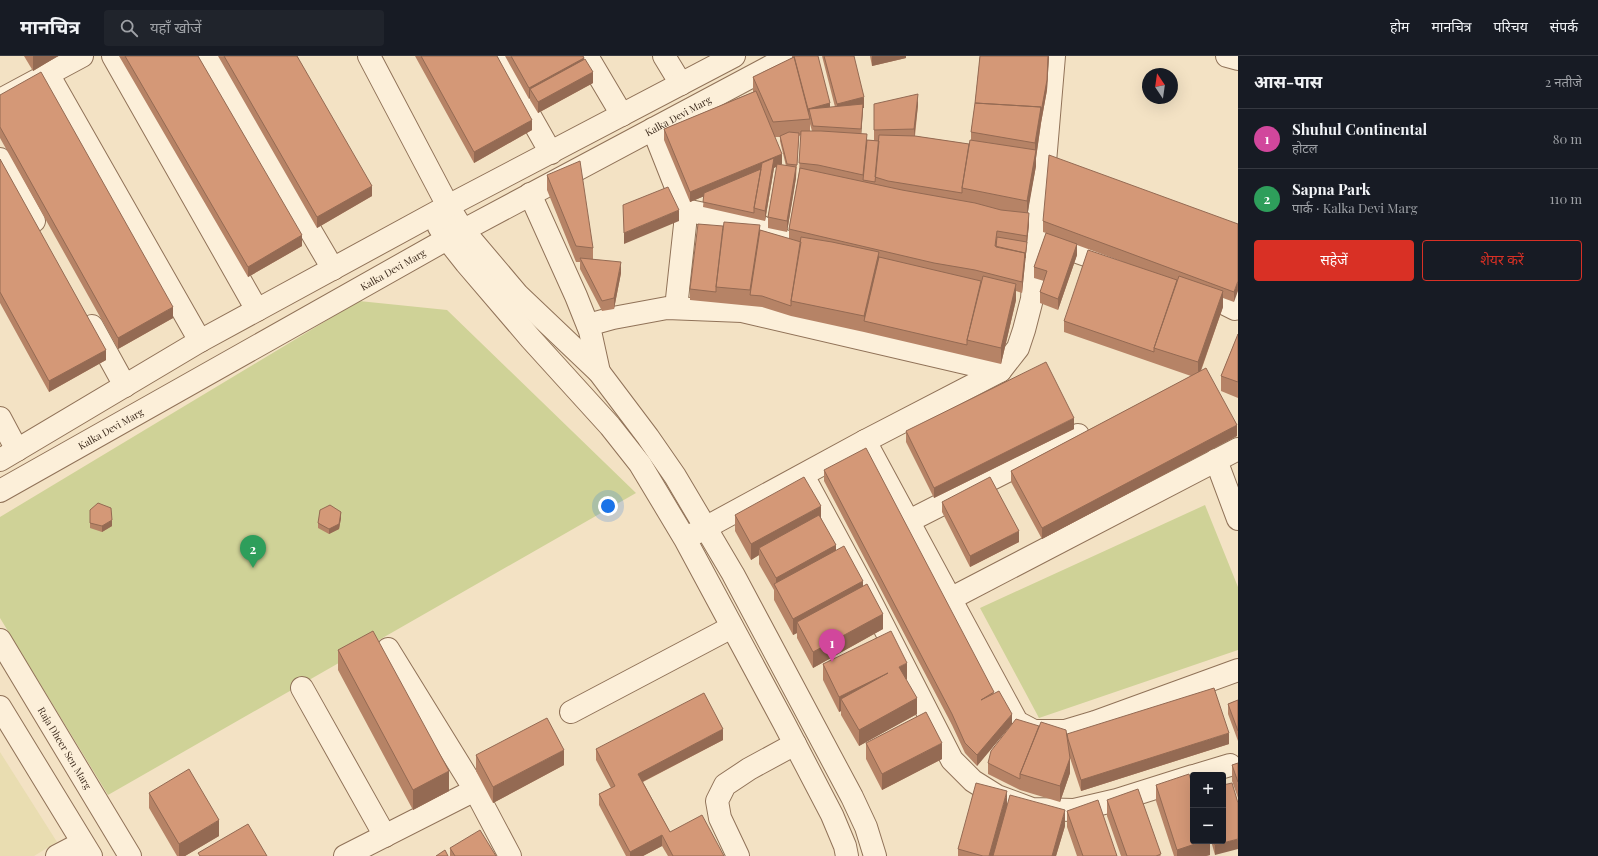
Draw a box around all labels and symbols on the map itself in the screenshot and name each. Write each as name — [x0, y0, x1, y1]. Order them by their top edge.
north arrow — [1142, 68, 1178, 104]
street label: Kalka Devi Marg — [642, 92, 714, 139]
street label: Kalka Devi Marg — [358, 245, 429, 294]
street label: Kalka Devi Marg — [75, 404, 147, 453]
your location — [598, 496, 618, 516]
pin: 2 — [240, 535, 266, 568]
pin: 1 — [819, 629, 845, 662]
street label: Raja Dheer Sen Marg — [35, 704, 96, 792]

